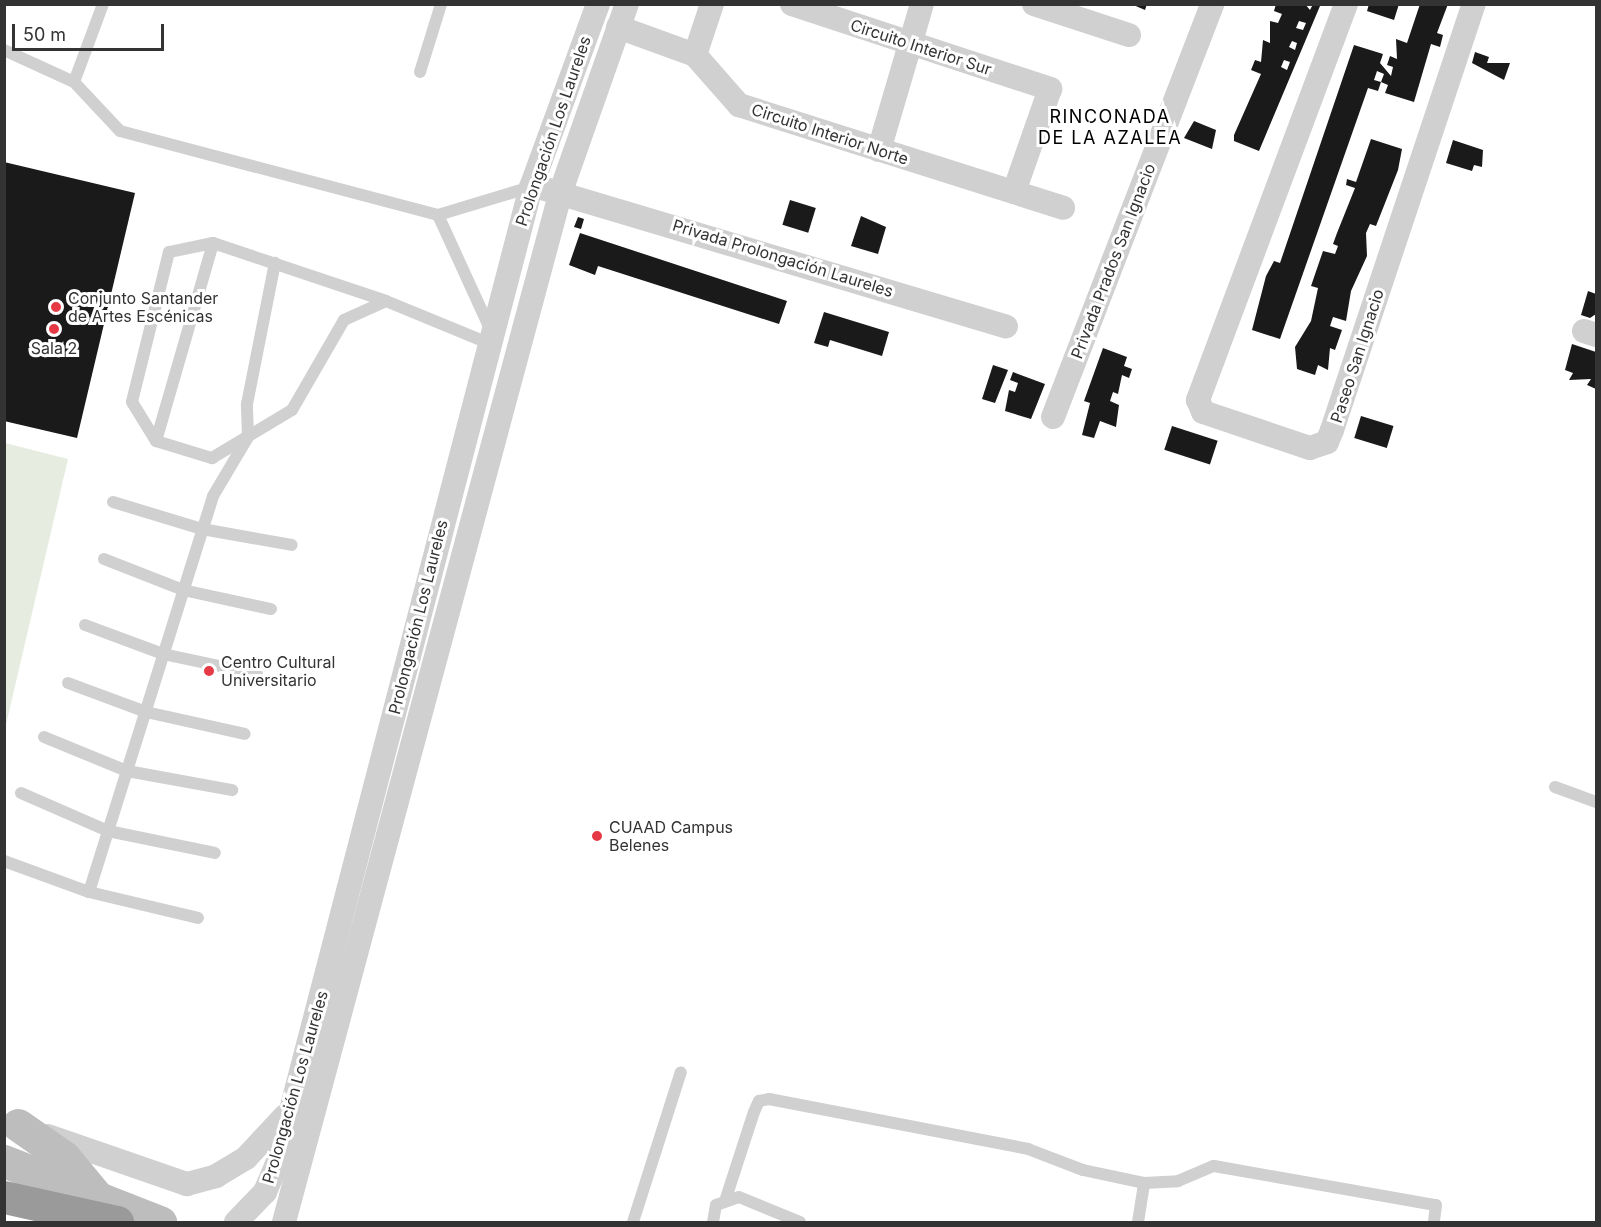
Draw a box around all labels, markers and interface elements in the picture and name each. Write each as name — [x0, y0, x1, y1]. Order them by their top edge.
scale bar — [15, 12, 166, 50]
street label: Circuito Interior Sur — [848, 15, 994, 79]
text: 50 m — [23, 24, 66, 45]
street label: Prolongación Los Laureles — [511, 33, 595, 229]
street label: Circuito Interior Norte — [749, 100, 911, 168]
district label: RINCONADA DE LA AZALEA — [1038, 107, 1182, 150]
street label: Privada Prados San Ignacio — [1067, 161, 1159, 361]
street label: Privada Prolongación Laureles — [670, 215, 896, 301]
street label: Paseo San Ignacio — [1326, 287, 1388, 425]
place label: Conjunto Santander de Artes Escénicas — [68, 288, 218, 326]
marker: Conjunto Santander de Artes Escénicas — [49, 300, 63, 314]
marker: Sala 2 — [47, 322, 61, 336]
place label: Sala 2 — [31, 338, 77, 358]
street label: Prolongación Los Laureles — [385, 518, 451, 716]
place label: Centro Cultural Universitario — [221, 652, 335, 690]
marker: Centro Cultural Universitario — [202, 664, 216, 678]
place label: CUAAD Campus Belenes — [609, 817, 733, 855]
marker: CUAAD Campus Belenes — [590, 829, 604, 843]
street label: Prolongación Los Laureles — [258, 988, 332, 1186]

